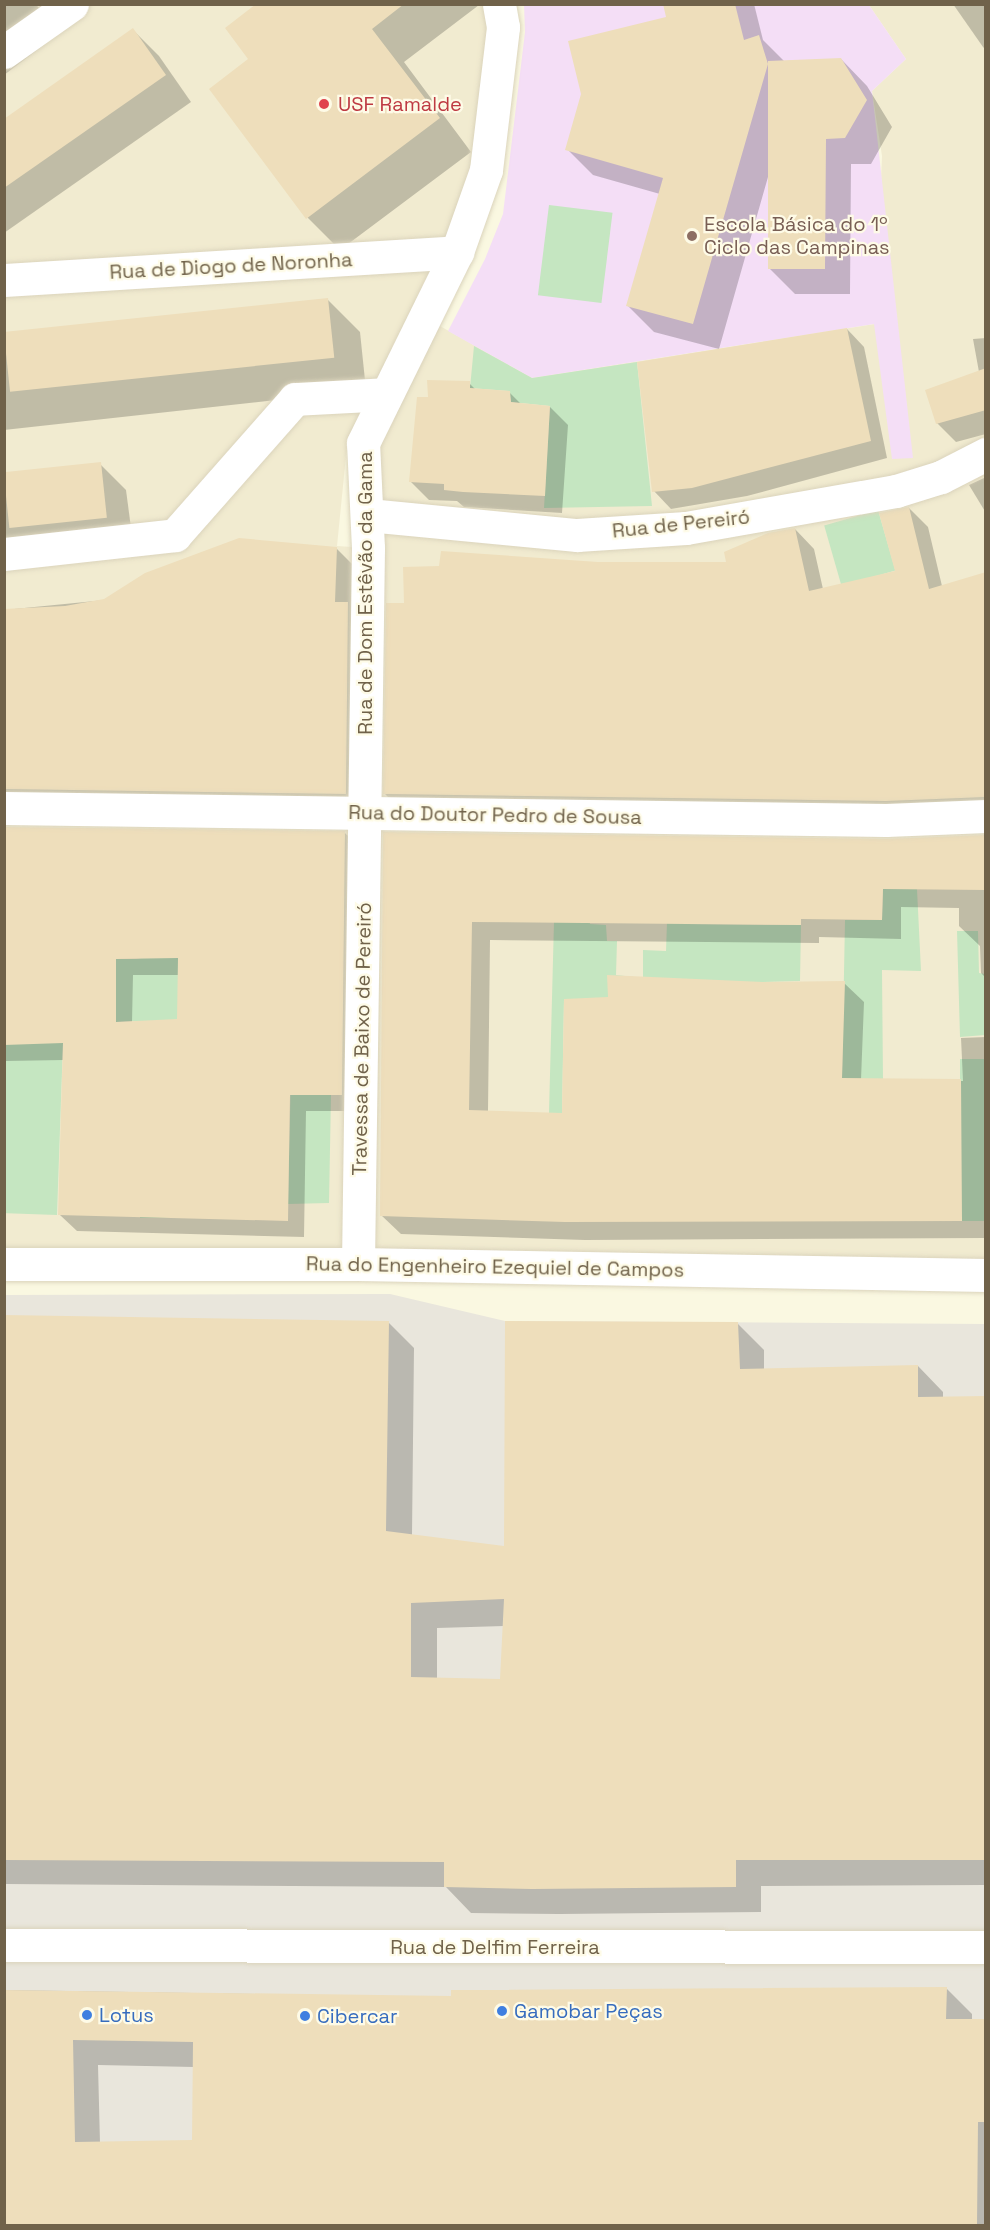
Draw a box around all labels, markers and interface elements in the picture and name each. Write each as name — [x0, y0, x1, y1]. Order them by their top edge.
place label: USF Ramalde — [338, 92, 462, 116]
marker: USF Ramalde — [315, 95, 333, 113]
place label: Escola Básica do 1º Ciclo das Campinas — [704, 213, 890, 260]
marker: Escola Básica do 1º Ciclo das Campinas — [685, 229, 699, 243]
street label: Rua de Diogo de Noronha — [109, 248, 353, 284]
street label: Rua de Dom Estêvão da Gama — [353, 451, 377, 735]
street label: Rua de Pereiró — [611, 505, 751, 543]
street label: Rua do Doutor Pedro de Sousa — [348, 800, 642, 830]
street label: Travessa de Baixo de Pereiró — [348, 902, 376, 1176]
street label: Rua do Engenheiro Ezequiel de Campos — [306, 1252, 684, 1282]
street label: Rua de Delfim Ferreira — [390, 1935, 600, 1959]
place label: Gamobar Peças — [514, 1999, 663, 2023]
place label: Lotus — [99, 2003, 154, 2027]
place label: Cibercar — [317, 2004, 398, 2028]
marker: Gamobar Peças — [495, 2004, 509, 2018]
marker: Lotus — [80, 2008, 94, 2022]
marker: Cibercar — [298, 2009, 312, 2023]

